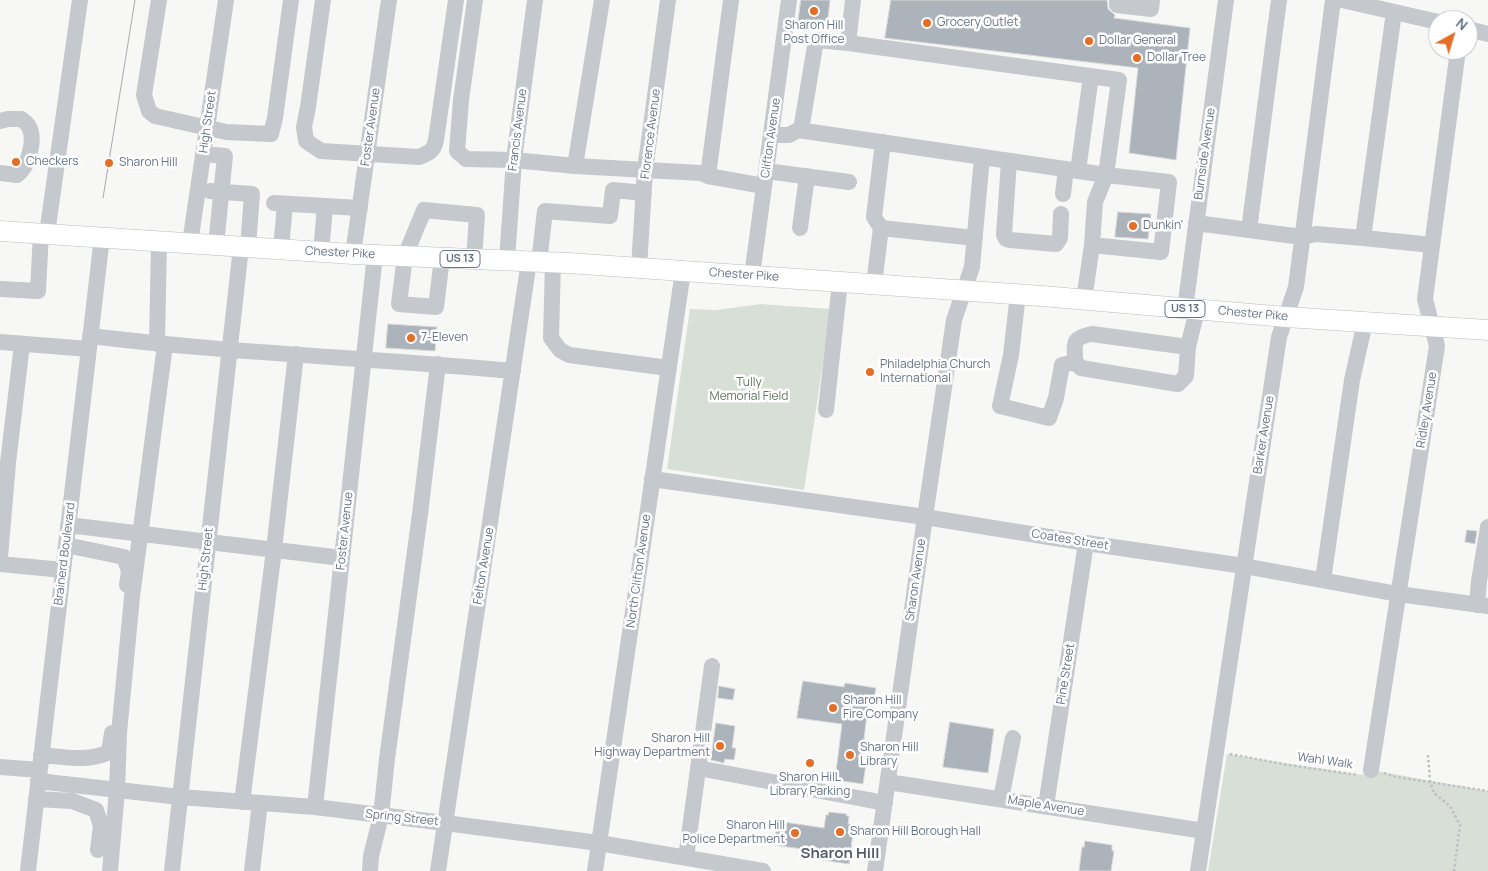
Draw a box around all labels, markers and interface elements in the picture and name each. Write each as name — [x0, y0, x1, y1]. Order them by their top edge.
marker: Sharon Hill Post Office — [808, 5, 820, 17]
north arrow — [1428, 10, 1478, 60]
text: N — [1452, 13, 1472, 34]
place label: Grocery Outlet — [937, 16, 1018, 30]
marker: Grocery Outlet — [921, 17, 933, 29]
place label: Sharon Hill Post Office — [784, 19, 844, 47]
place label: Dollar General — [1099, 34, 1176, 48]
marker: Dollar General — [1083, 35, 1095, 47]
place label: Dollar Tree — [1147, 51, 1206, 65]
marker: Dollar Tree — [1131, 52, 1143, 64]
street label: Foster Avenue — [358, 87, 384, 167]
street label: Francis Avenue — [506, 88, 530, 172]
street label: Florence Avenue — [638, 88, 664, 180]
street label: High Street — [196, 90, 220, 154]
street label: Clifton Avenue — [758, 97, 784, 179]
street label: Burnside Avenue — [1191, 107, 1219, 201]
place label: Checkers — [26, 155, 79, 169]
marker: Checkers — [10, 156, 22, 168]
place label: Sharon Hill — [119, 156, 178, 170]
marker: Sharon Hill — [103, 157, 115, 169]
place label: Dunkin' — [1143, 219, 1183, 233]
marker: Dunkin' — [1127, 220, 1139, 232]
street label: Chester Pike — [305, 244, 375, 262]
road number: US 13 — [440, 250, 480, 268]
street label: Chester Pike — [708, 265, 780, 285]
road number: US 13 — [1165, 300, 1205, 318]
street label: Chester Pike — [1217, 304, 1289, 324]
place label: 7-Eleven — [421, 331, 468, 345]
marker: 7-Eleven — [405, 332, 417, 344]
place label: Philadelphia Church International — [880, 358, 990, 386]
marker: Philadelphia Church International — [864, 366, 876, 378]
street label: Ridley Avenue — [1414, 371, 1440, 449]
park label: Tully Memorial Field — [710, 376, 788, 404]
street label: Barker Avenue — [1251, 395, 1277, 475]
street label: Foster Avenue — [334, 491, 356, 571]
street label: Brainerd Boulevard — [52, 502, 78, 606]
street label: North Clifton Avenue — [624, 513, 654, 629]
street label: Felton Avenue — [471, 526, 497, 606]
street label: High Street — [196, 527, 216, 591]
street label: Coates Street — [1030, 527, 1110, 553]
street label: Sharon Avenue — [903, 538, 929, 622]
street label: Pine Street — [1054, 642, 1078, 706]
place label: Sharon Hill Fire Company — [843, 694, 918, 722]
marker: Sharon Hill Fire Company — [827, 702, 839, 714]
place label: Sharon Hill Highway Department — [594, 732, 710, 760]
marker: Sharon Hill Highway Department — [714, 740, 726, 752]
place label: Sharon Hill Library — [860, 741, 919, 769]
marker: Sharon Hill Library — [844, 749, 856, 761]
street label: Wahl Walk — [1296, 750, 1354, 772]
marker: Sharon HilL Library Parking — [804, 757, 816, 769]
place label: Sharon HilL Library Parking — [770, 771, 850, 799]
street label: Maple Avenue — [1007, 793, 1085, 819]
street label: Spring Street — [365, 807, 439, 829]
place label: Sharon Hill Police Department — [683, 819, 785, 847]
place label: Sharon Hill Borough Hall — [850, 825, 981, 839]
marker: Sharon Hill Borough Hall — [834, 826, 846, 838]
marker: Sharon Hill Police Department — [789, 827, 801, 839]
district label: Sharon Hill — [801, 845, 879, 863]

